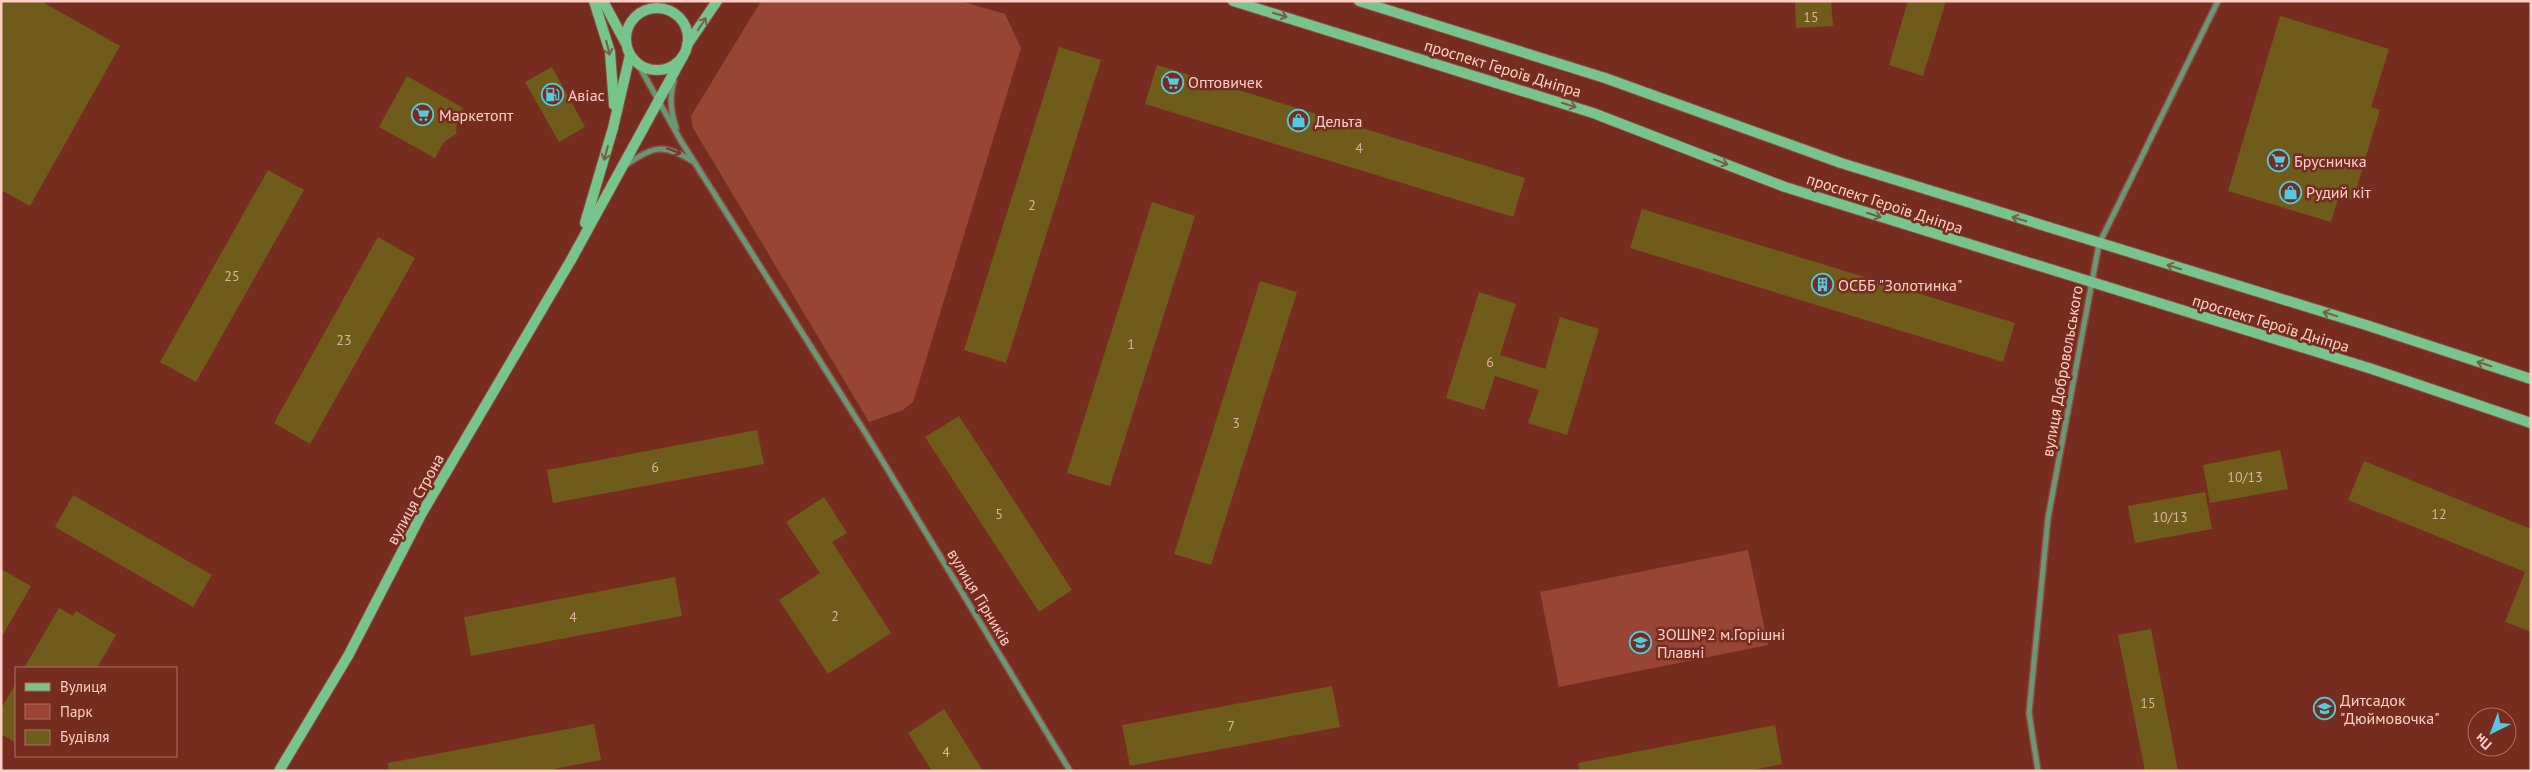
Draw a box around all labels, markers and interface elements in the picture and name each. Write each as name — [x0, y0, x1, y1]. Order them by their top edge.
house number: 15 — [1803, 8, 1819, 26]
one-way arrow — [1271, 11, 1287, 21]
one-way arrow — [697, 17, 707, 31]
street label: проспект Героїв Дніпра — [1422, 35, 1584, 101]
one-way arrow — [604, 39, 613, 55]
supermarket icon: Оптовичек — [1160, 70, 1184, 94]
place label: Оптовичек — [1188, 72, 1263, 92]
fuel station icon: Авіас — [540, 83, 564, 107]
place label: Авіас — [568, 85, 605, 105]
one-way arrow — [1560, 101, 1576, 110]
supermarket icon: Маркетопт — [411, 103, 435, 127]
place label: Маркетопт — [439, 105, 514, 125]
shop icon: Дельта — [1287, 109, 1311, 133]
place label: Дельта — [1315, 111, 1362, 131]
house number: 4 — [1355, 139, 1363, 157]
one-way arrow — [601, 145, 610, 161]
one-way arrow — [666, 147, 681, 156]
supermarket icon: Брусничка — [2266, 149, 2290, 173]
place label: Брусничка — [2294, 151, 2367, 171]
one-way arrow — [1713, 158, 1728, 167]
street label: проспект Героїв Дніпра — [1804, 168, 1966, 238]
shop icon: Рудий кіт — [2278, 180, 2302, 204]
place label: Рудий кіт — [2306, 182, 2372, 202]
house number: 2 — [1028, 196, 1036, 214]
one-way arrow — [1866, 211, 1882, 220]
one-way arrow — [2011, 213, 2027, 223]
one-way arrow — [2167, 261, 2183, 271]
house number: 25 — [224, 267, 240, 285]
building icon: ОСББ "Золотинка" — [1810, 273, 1834, 297]
place label: ОСББ "Золотинка" — [1838, 275, 1962, 295]
street label: вулиця Добровольського — [2037, 284, 2087, 458]
street label: проспект Героїв Дніпра — [2190, 290, 2352, 356]
one-way arrow — [2322, 309, 2338, 319]
house number: 23 — [336, 331, 352, 349]
house number: 1 — [1127, 335, 1135, 353]
house number: 6 — [1486, 353, 1494, 371]
one-way arrow — [2477, 358, 2493, 368]
house number: 3 — [1232, 414, 1240, 432]
street label: вулиця Строна — [382, 450, 448, 548]
house number: 6 — [651, 458, 659, 476]
house number: 10/13 — [2227, 468, 2263, 486]
house number: 5 — [995, 505, 1003, 523]
house number: 12 — [2431, 505, 2447, 523]
house number: 10/13 — [2152, 508, 2188, 526]
street label: вулиця Гірників — [943, 545, 1017, 649]
house number: 2 — [831, 607, 839, 625]
house number: 4 — [569, 608, 577, 626]
place label: ЗОШ№2 м.Горішні Плавні — [1657, 624, 1785, 662]
school or university icon: ЗОШ№2 м.Горішні Плавні — [1629, 631, 1653, 655]
legend — [15, 667, 178, 757]
text: Вулиця — [60, 677, 107, 696]
place label: Дитсадок "Дюймовочка" — [2340, 690, 2440, 728]
house number: 15 — [2140, 694, 2156, 712]
school or university icon: Дитсадок "Дюймовочка" — [2312, 697, 2336, 721]
text: Парк — [60, 702, 93, 721]
north arrow — [2467, 707, 2517, 757]
house number: 7 — [1227, 717, 1235, 735]
text: Будівля — [60, 727, 109, 746]
text: Пн — [2471, 729, 2495, 754]
house number: 4 — [942, 743, 950, 761]

